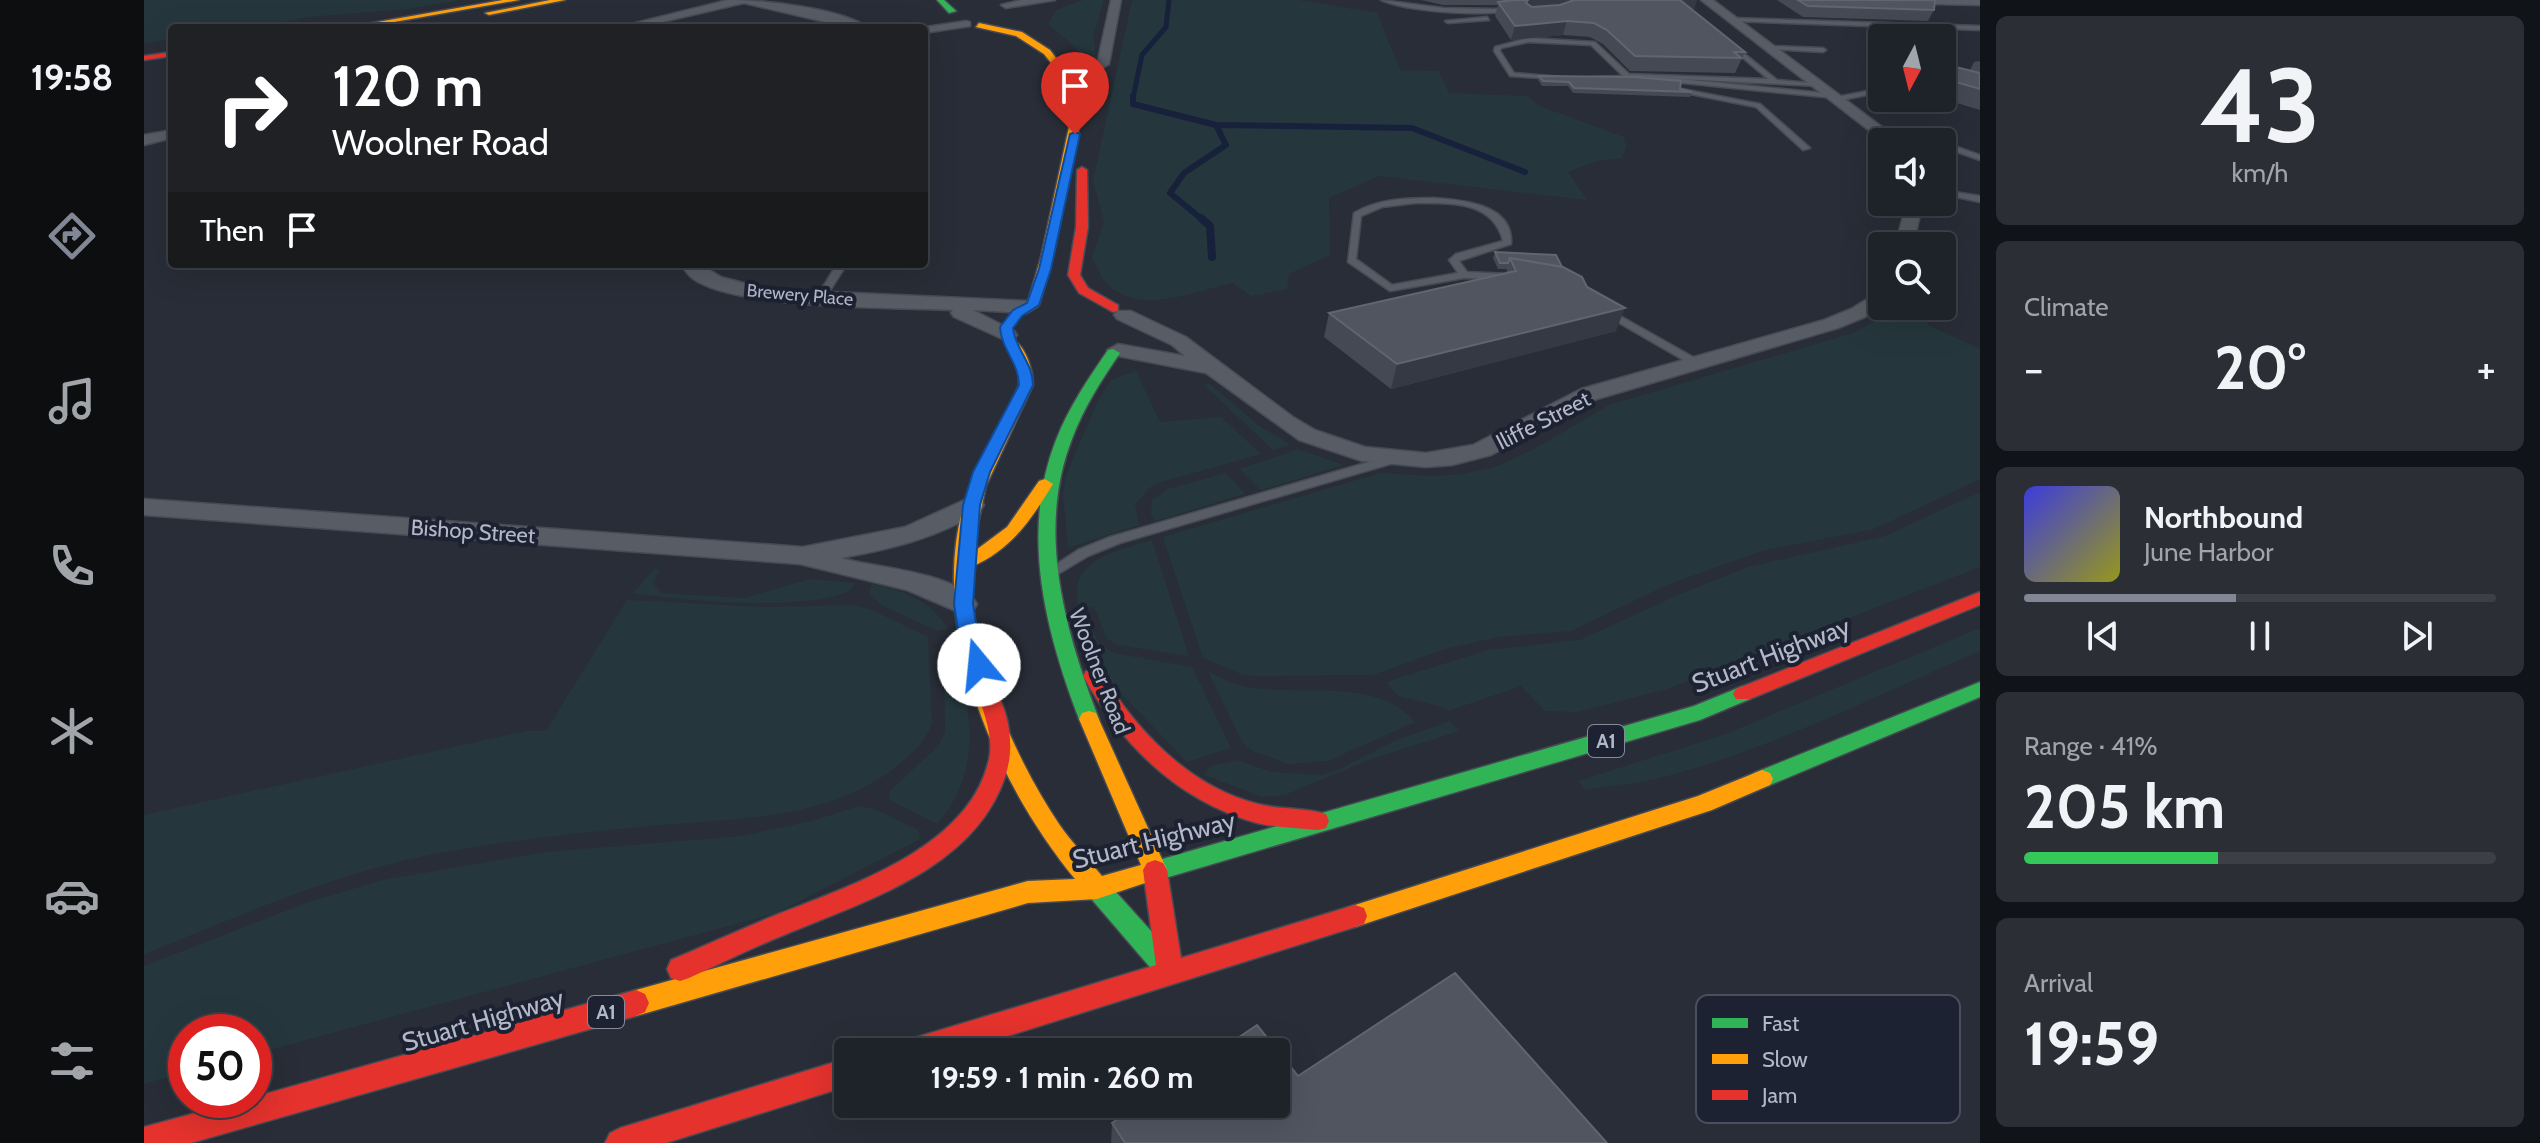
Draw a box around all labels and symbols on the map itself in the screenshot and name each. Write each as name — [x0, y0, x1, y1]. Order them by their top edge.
north arrow — [1868, 24, 1956, 112]
pin — [1041, 52, 1109, 134]
street label: Brewery Place — [746, 279, 854, 311]
street label: Iliffe Street — [1492, 385, 1595, 456]
street label: Bishop Street — [410, 514, 537, 549]
street label: Woolner Road — [1063, 604, 1136, 738]
street label: Stuart Highway — [1687, 610, 1855, 700]
position arrow — [937, 623, 1021, 707]
road number: A1 — [1588, 725, 1624, 757]
street label: Stuart Highway — [1069, 804, 1239, 876]
street label: Stuart Highway — [398, 982, 568, 1058]
legend — [1696, 995, 1960, 1123]
road number: A1 — [588, 996, 624, 1028]
text: Fast — [1762, 1010, 1800, 1037]
speed limit sign: 50 — [168, 1014, 272, 1118]
text: Slow — [1762, 1046, 1808, 1073]
text: Jam — [1761, 1082, 1797, 1109]

